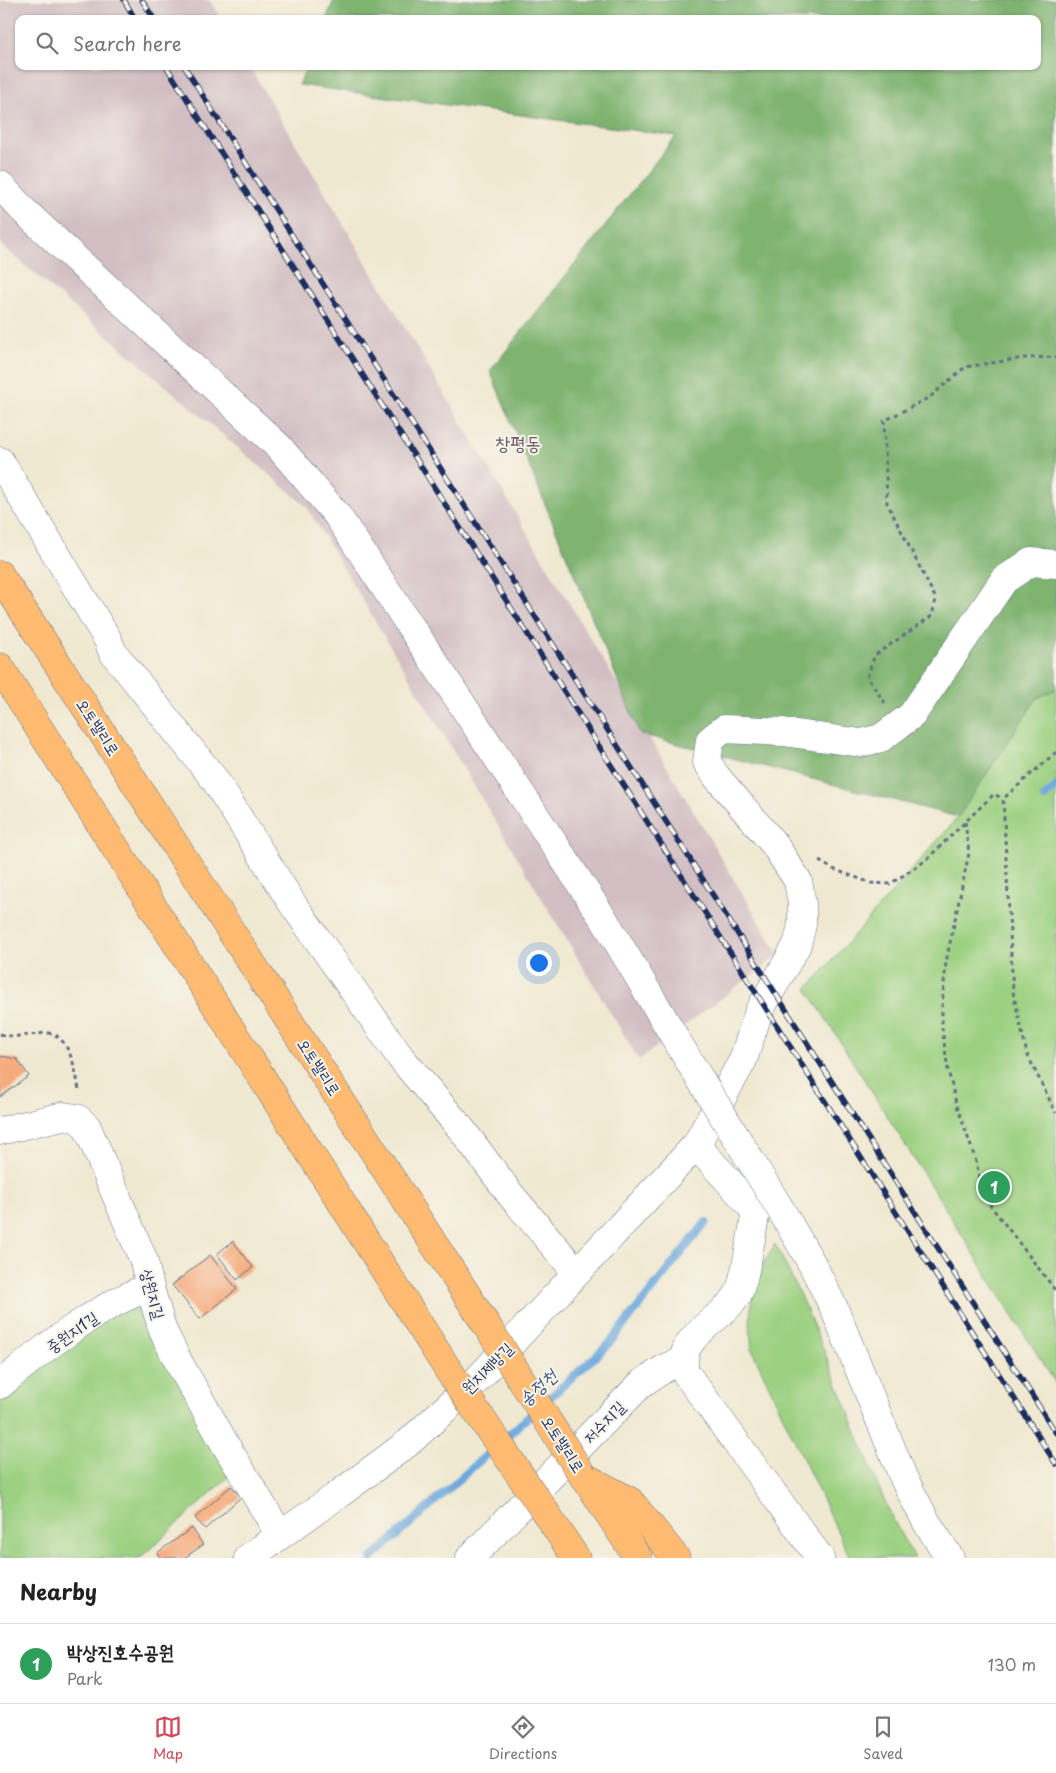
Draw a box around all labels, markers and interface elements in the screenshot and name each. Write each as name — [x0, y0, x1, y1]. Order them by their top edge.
search box — [15, 15, 1041, 70]
icon: search — [33, 29, 61, 57]
text: Search here — [73, 29, 182, 57]
district label: 창평동 — [495, 428, 541, 456]
street label: 오토밸리로 — [71, 693, 126, 760]
your location — [526, 950, 552, 976]
street label: 오토밸리로 — [292, 1033, 347, 1100]
pin: 1 — [978, 1168, 1010, 1206]
street label: 상원지길 — [136, 1266, 172, 1322]
street label: 중원지1길 — [41, 1304, 102, 1358]
street label: 원지제방길 — [455, 1336, 518, 1399]
water label: 송정천 — [512, 1361, 563, 1411]
street label: 저수지길 — [577, 1394, 630, 1448]
street label: 오토밸리로 — [536, 1410, 591, 1477]
text: Nearby — [20, 1575, 97, 1607]
text: 박상진호수공원 — [67, 1637, 174, 1665]
text: 1 — [32, 1652, 40, 1676]
text: 130 m — [988, 1652, 1036, 1676]
text: Park — [67, 1666, 103, 1690]
tab: Map — [153, 1713, 183, 1764]
tab: Directions — [489, 1713, 557, 1764]
tab: Saved — [863, 1713, 903, 1764]

